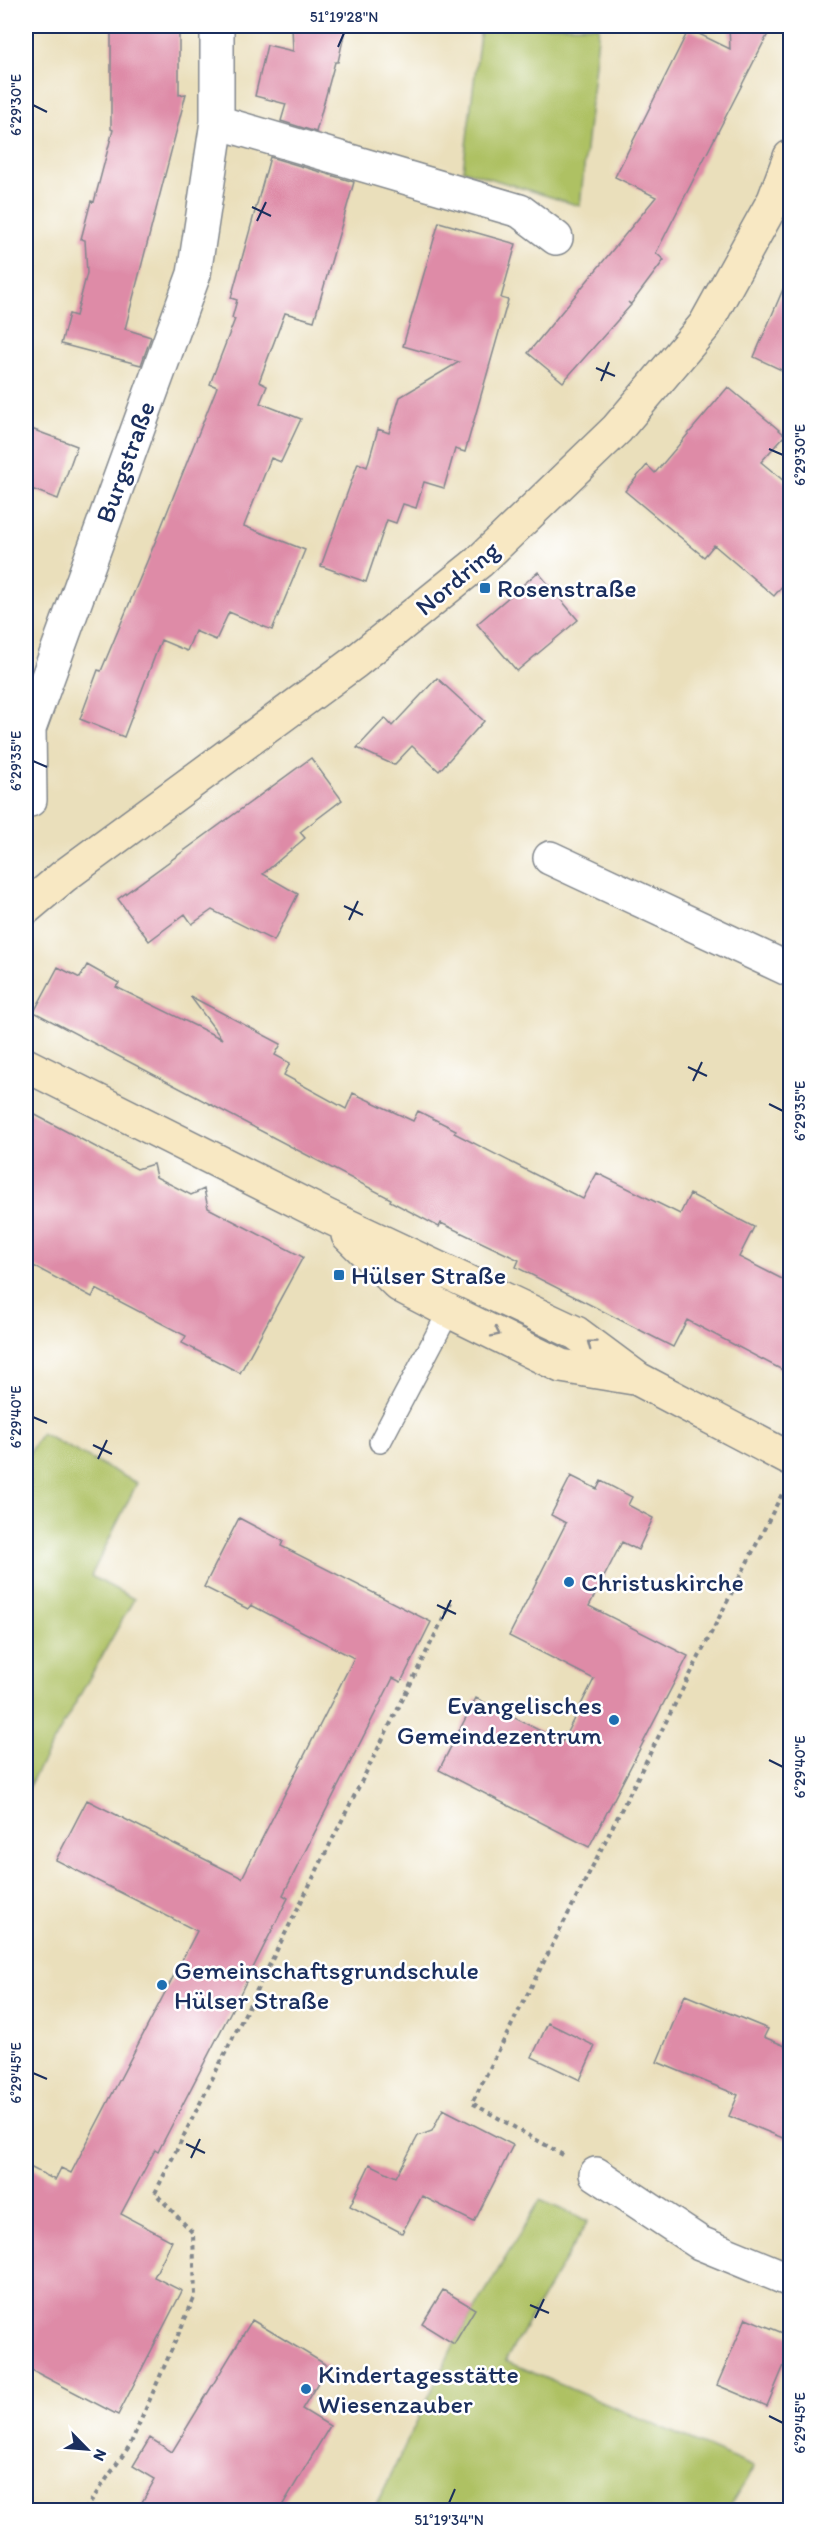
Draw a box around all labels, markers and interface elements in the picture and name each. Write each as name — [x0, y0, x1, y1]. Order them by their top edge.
text: 51°19'28"N — [310, 8, 378, 26]
text: 6°29'30"E — [7, 74, 25, 136]
street label: Burgstraße — [88, 397, 162, 527]
text: 6°29'30"E — [791, 424, 809, 486]
street label: Nordring — [408, 533, 506, 622]
place label: Rosenstraße — [497, 572, 637, 604]
marker: Rosenstraße — [478, 581, 492, 595]
text: 6°29'35"E — [7, 731, 25, 791]
text: 6°29'35"E — [791, 1081, 809, 1141]
place label: Hülser Straße — [351, 1259, 506, 1291]
marker: Hülser Straße — [332, 1268, 346, 1282]
one-way arrow — [489, 1326, 500, 1338]
one-way arrow — [587, 1340, 598, 1351]
text: 6°29'40"E — [7, 1386, 25, 1448]
place label: Christuskirche — [581, 1566, 744, 1598]
marker: Christuskirche — [562, 1575, 576, 1589]
place label: Evangelisches Gemeindezentrum — [397, 1689, 602, 1751]
marker: Evangelisches Gemeindezentrum — [607, 1713, 621, 1727]
text: 6°29'40"E — [791, 1736, 809, 1798]
place label: Gemeinschaftsgrundschule Hülser Straße — [174, 1954, 479, 2016]
marker: Gemeinschaftsgrundschule Hülser Straße — [155, 1978, 169, 1992]
text: 6°29'45"E — [7, 2042, 25, 2104]
place label: Kindertagesstätte Wiesenzauber — [318, 2358, 519, 2420]
marker: Kindertagesstätte Wiesenzauber — [299, 2382, 313, 2396]
text: 6°29'45"E — [791, 2392, 809, 2454]
north arrow — [57, 2419, 117, 2479]
text: N — [89, 2446, 111, 2464]
text: 51°19'34"N — [414, 2511, 484, 2529]

